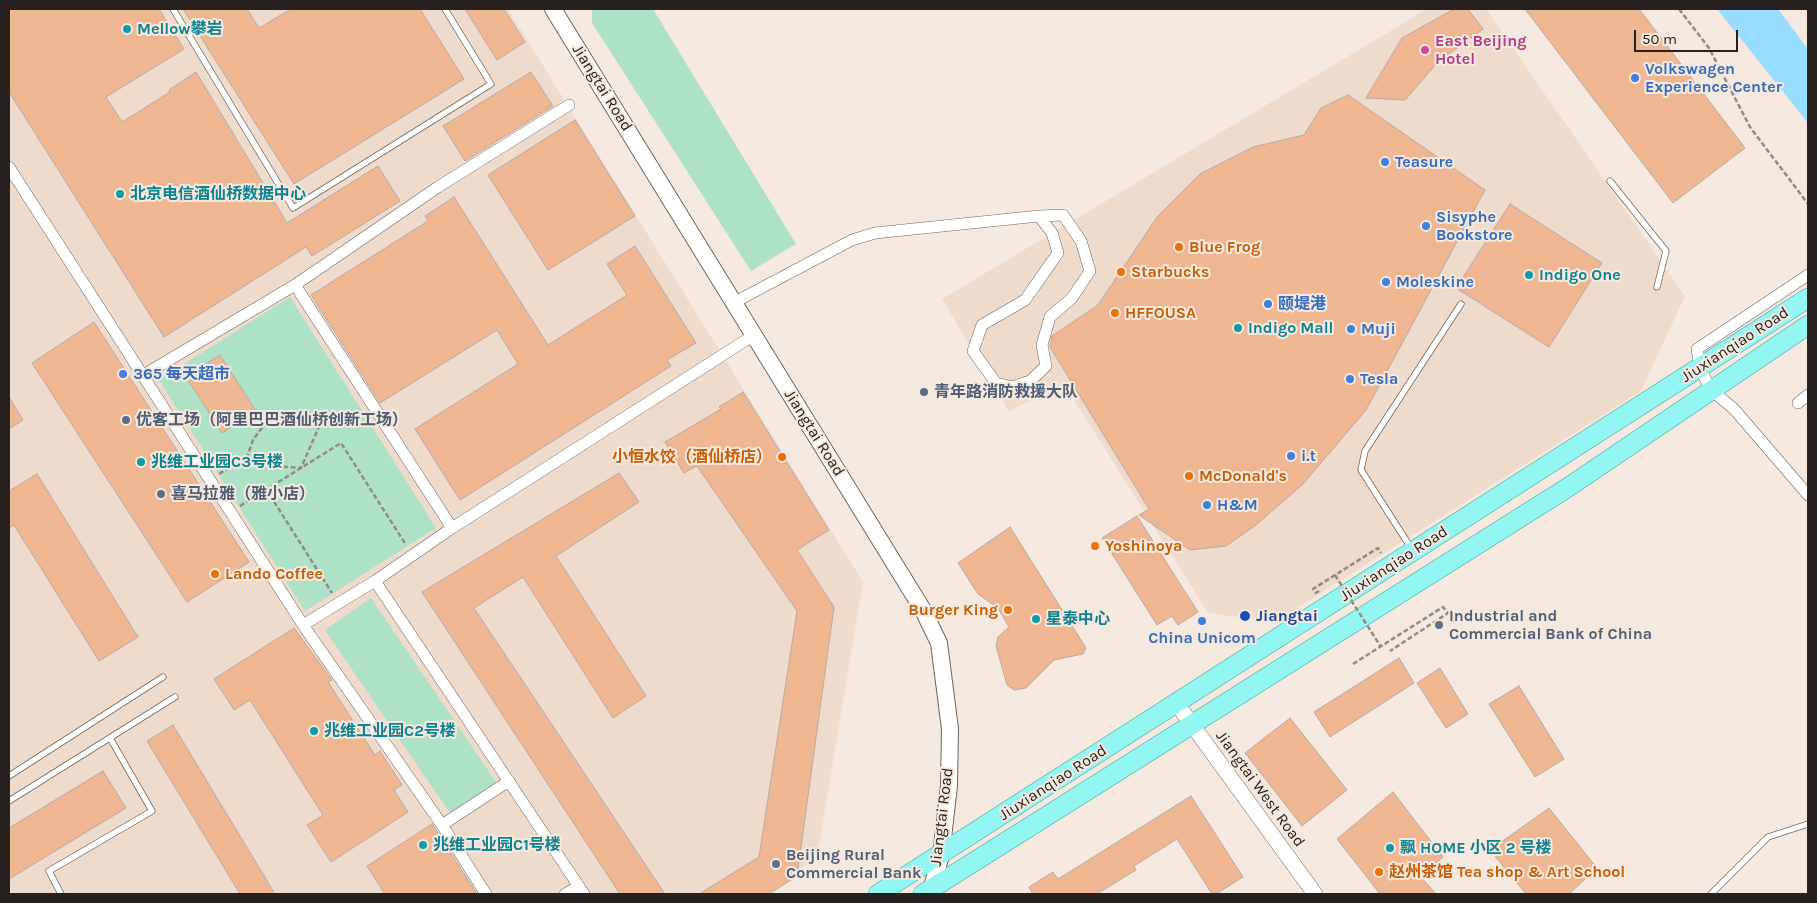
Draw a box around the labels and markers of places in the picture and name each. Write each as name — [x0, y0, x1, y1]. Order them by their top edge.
place label: Mellow攀岩 — [137, 19, 222, 39]
marker: Mellow攀岩 — [121, 23, 133, 35]
place label: East Beijing Hotel — [1435, 31, 1527, 69]
marker: East Beijing Hotel — [1419, 44, 1431, 56]
place label: Volkswagen Experience Center — [1645, 59, 1782, 97]
marker: Volkswagen Experience Center — [1629, 72, 1641, 84]
place label: Teasure — [1395, 152, 1453, 172]
marker: Teasure — [1379, 156, 1391, 168]
place label: 北京电信酒仙桥数据中心 — [130, 184, 306, 204]
marker: 北京电信酒仙桥数据中心 — [114, 188, 126, 200]
place label: Sisyphe Bookstore — [1436, 207, 1513, 245]
marker: Sisyphe Bookstore — [1420, 220, 1432, 232]
place label: Blue Frog — [1189, 237, 1260, 257]
marker: Blue Frog — [1173, 241, 1185, 253]
place label: Starbucks — [1131, 262, 1209, 282]
place label: Indigo One — [1539, 265, 1621, 285]
marker: Starbucks — [1115, 266, 1127, 278]
marker: Indigo One — [1523, 269, 1535, 281]
place label: Moleskine — [1396, 272, 1474, 292]
marker: Moleskine — [1380, 276, 1392, 288]
place label: 颐堤港 — [1278, 294, 1326, 314]
marker: 颐堤港 — [1262, 298, 1274, 310]
place label: HFFOUSA — [1125, 303, 1196, 323]
marker: HFFOUSA — [1109, 307, 1121, 319]
place label: Indigo Mall — [1248, 318, 1333, 338]
place label: Muji — [1361, 319, 1396, 339]
marker: Indigo Mall — [1232, 322, 1244, 334]
marker: Muji — [1345, 323, 1357, 335]
place label: 365 每天超市 — [133, 364, 230, 384]
marker: 365 每天超市 — [117, 368, 129, 380]
place label: Tesla — [1360, 369, 1398, 389]
marker: Tesla — [1344, 373, 1356, 385]
place label: 青年路消防救援大队 — [934, 382, 1078, 402]
marker: 青年路消防救援大队 — [918, 386, 930, 398]
place label: 优客工场（阿里巴巴酒仙桥创新工场） — [136, 410, 408, 430]
marker: 优客工场（阿里巴巴酒仙桥创新工场） — [120, 414, 132, 426]
place label: i.t — [1301, 446, 1316, 466]
place label: 小恒水饺（酒仙桥店） — [612, 447, 772, 467]
marker: i.t — [1285, 450, 1297, 462]
marker: 小恒水饺（酒仙桥店） — [776, 451, 788, 463]
place label: 兆维工业园C3号楼 — [151, 452, 283, 472]
marker: 兆维工业园C3号楼 — [135, 456, 147, 468]
place label: McDonald's — [1199, 466, 1287, 486]
marker: McDonald's — [1183, 470, 1195, 482]
place label: 喜马拉雅（雅小店） — [171, 484, 315, 504]
marker: 喜马拉雅（雅小店） — [155, 488, 167, 500]
place label: H&M — [1217, 495, 1258, 515]
marker: H&M — [1201, 499, 1213, 511]
place label: Yoshinoya — [1105, 536, 1182, 556]
marker: Yoshinoya — [1089, 540, 1101, 552]
place label: Lando Coffee — [225, 564, 323, 584]
marker: Lando Coffee — [209, 568, 221, 580]
place label: Burger King — [908, 600, 998, 620]
marker: Burger King — [1002, 604, 1014, 616]
place label: Jiangtai — [1256, 606, 1318, 626]
place label: Industrial and Commercial Bank of China — [1449, 606, 1652, 644]
place label: 星泰中心 — [1046, 609, 1110, 629]
marker: Jiangtai — [1238, 609, 1252, 623]
marker: 星泰中心 — [1030, 613, 1042, 625]
marker: China Unicom — [1196, 615, 1208, 627]
marker: Industrial and Commercial Bank of China — [1433, 619, 1445, 631]
place label: China Unicom — [1148, 628, 1256, 648]
place label: 兆维工业园C2号楼 — [324, 721, 456, 741]
marker: 兆维工业园C2号楼 — [308, 725, 320, 737]
place label: 兆维工业园C1号楼 — [433, 835, 561, 855]
place label: 飘 HOME 小区 2 号楼 — [1400, 838, 1551, 858]
marker: 兆维工业园C1号楼 — [417, 839, 429, 851]
marker: 飘 HOME 小区 2 号楼 — [1384, 842, 1396, 854]
place label: Beijing Rural Commercial Bank — [786, 845, 921, 883]
marker: Beijing Rural Commercial Bank — [770, 858, 782, 870]
place label: 赵州茶馆 Tea shop & Art School — [1389, 862, 1625, 882]
marker: 赵州茶馆 Tea shop & Art School — [1373, 866, 1385, 878]

